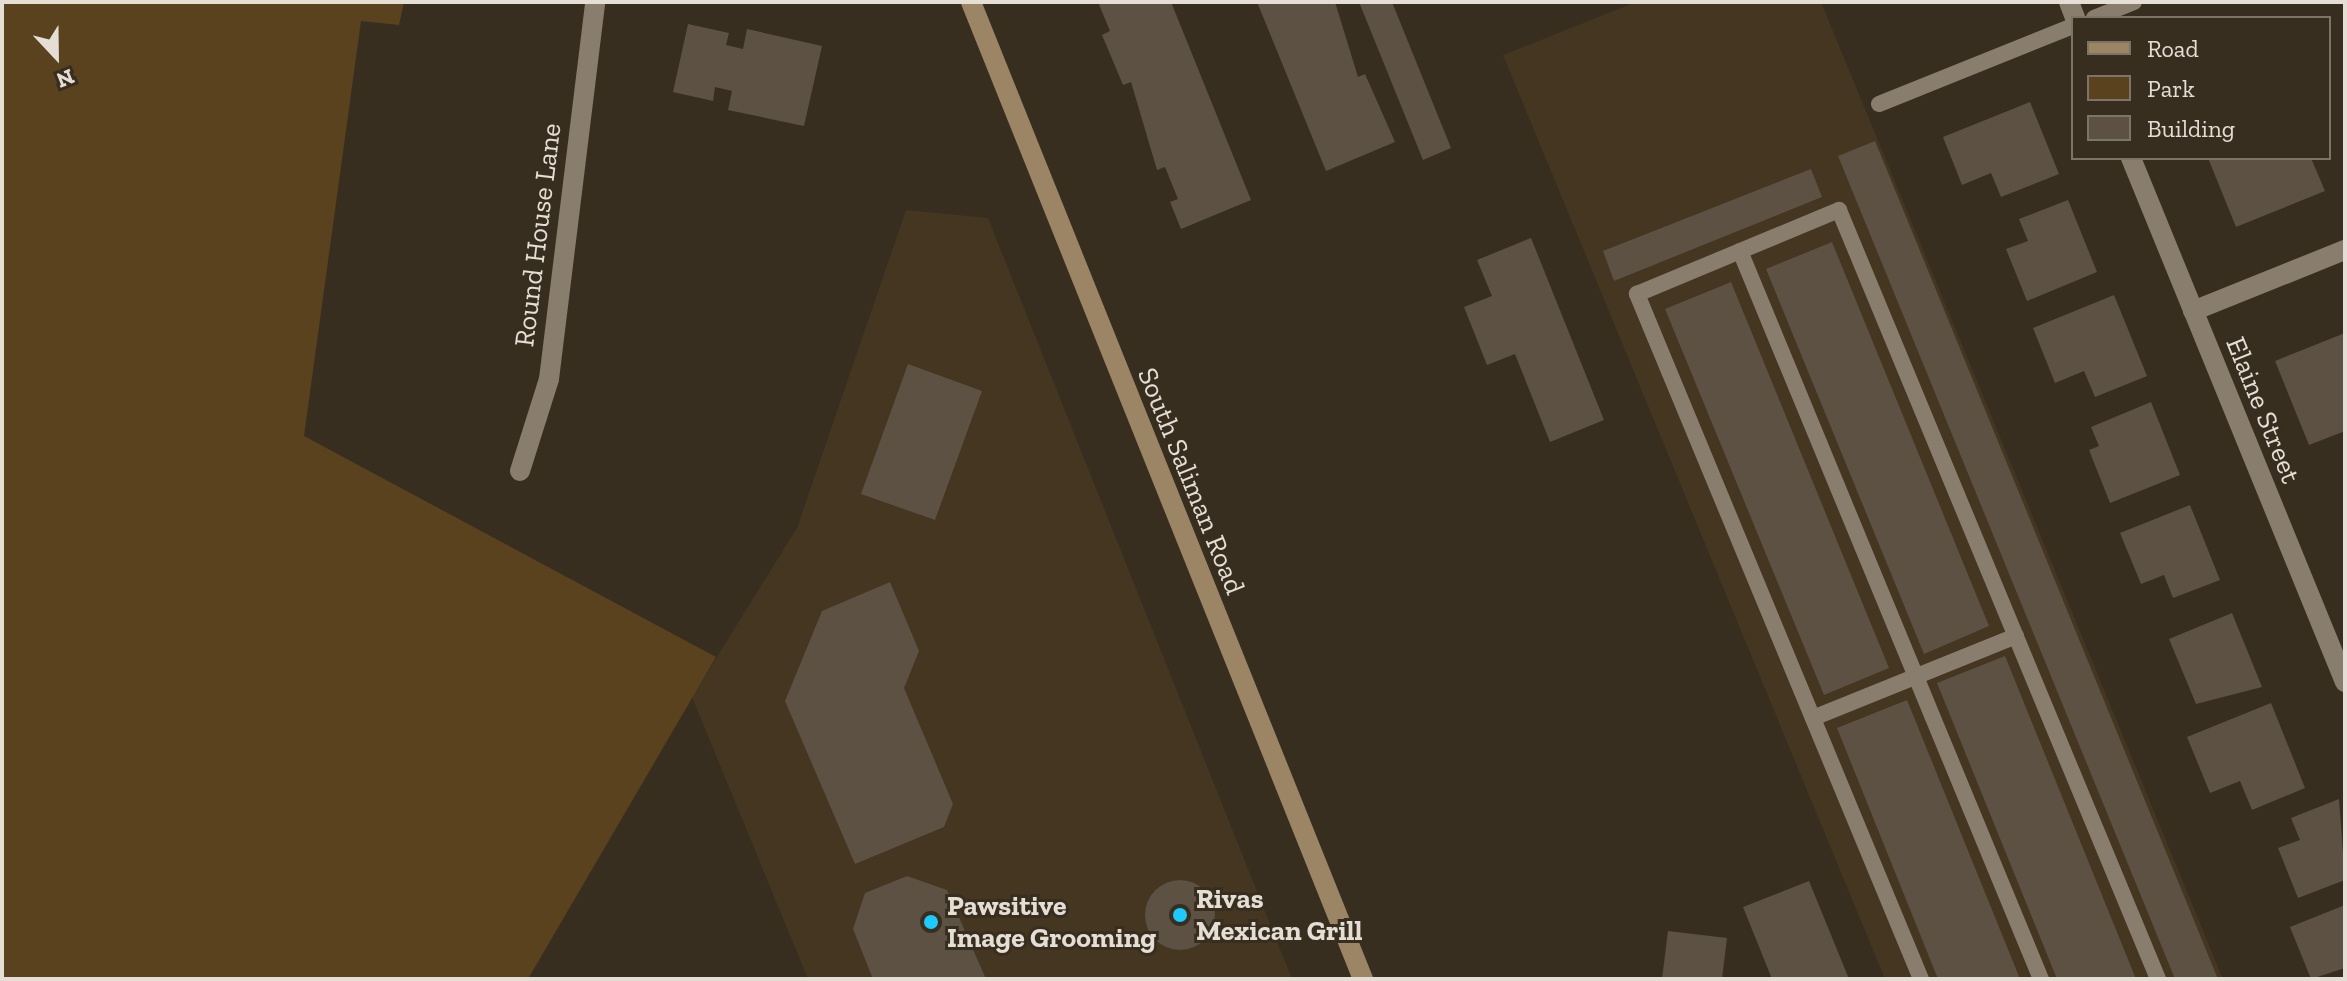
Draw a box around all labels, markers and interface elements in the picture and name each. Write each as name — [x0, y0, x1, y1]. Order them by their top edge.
north arrow — [16, 16, 96, 96]
legend — [2071, 16, 2331, 160]
text: Road — [2147, 34, 2199, 63]
text: N — [52, 63, 78, 94]
text: Park — [2147, 74, 2195, 103]
text: Building — [2147, 114, 2235, 143]
street label: Round House Lane — [508, 121, 568, 349]
street label: Elaine Street — [2218, 332, 2308, 488]
street label: South Saliman Road — [1130, 363, 1252, 599]
place label: Rivas Mexican Grill — [1196, 882, 1363, 948]
place label: Pawsitive Image Grooming — [947, 889, 1156, 955]
marker: Rivas Mexican Grill — [1171, 906, 1189, 924]
marker: Pawsitive Image Grooming — [922, 913, 940, 931]

